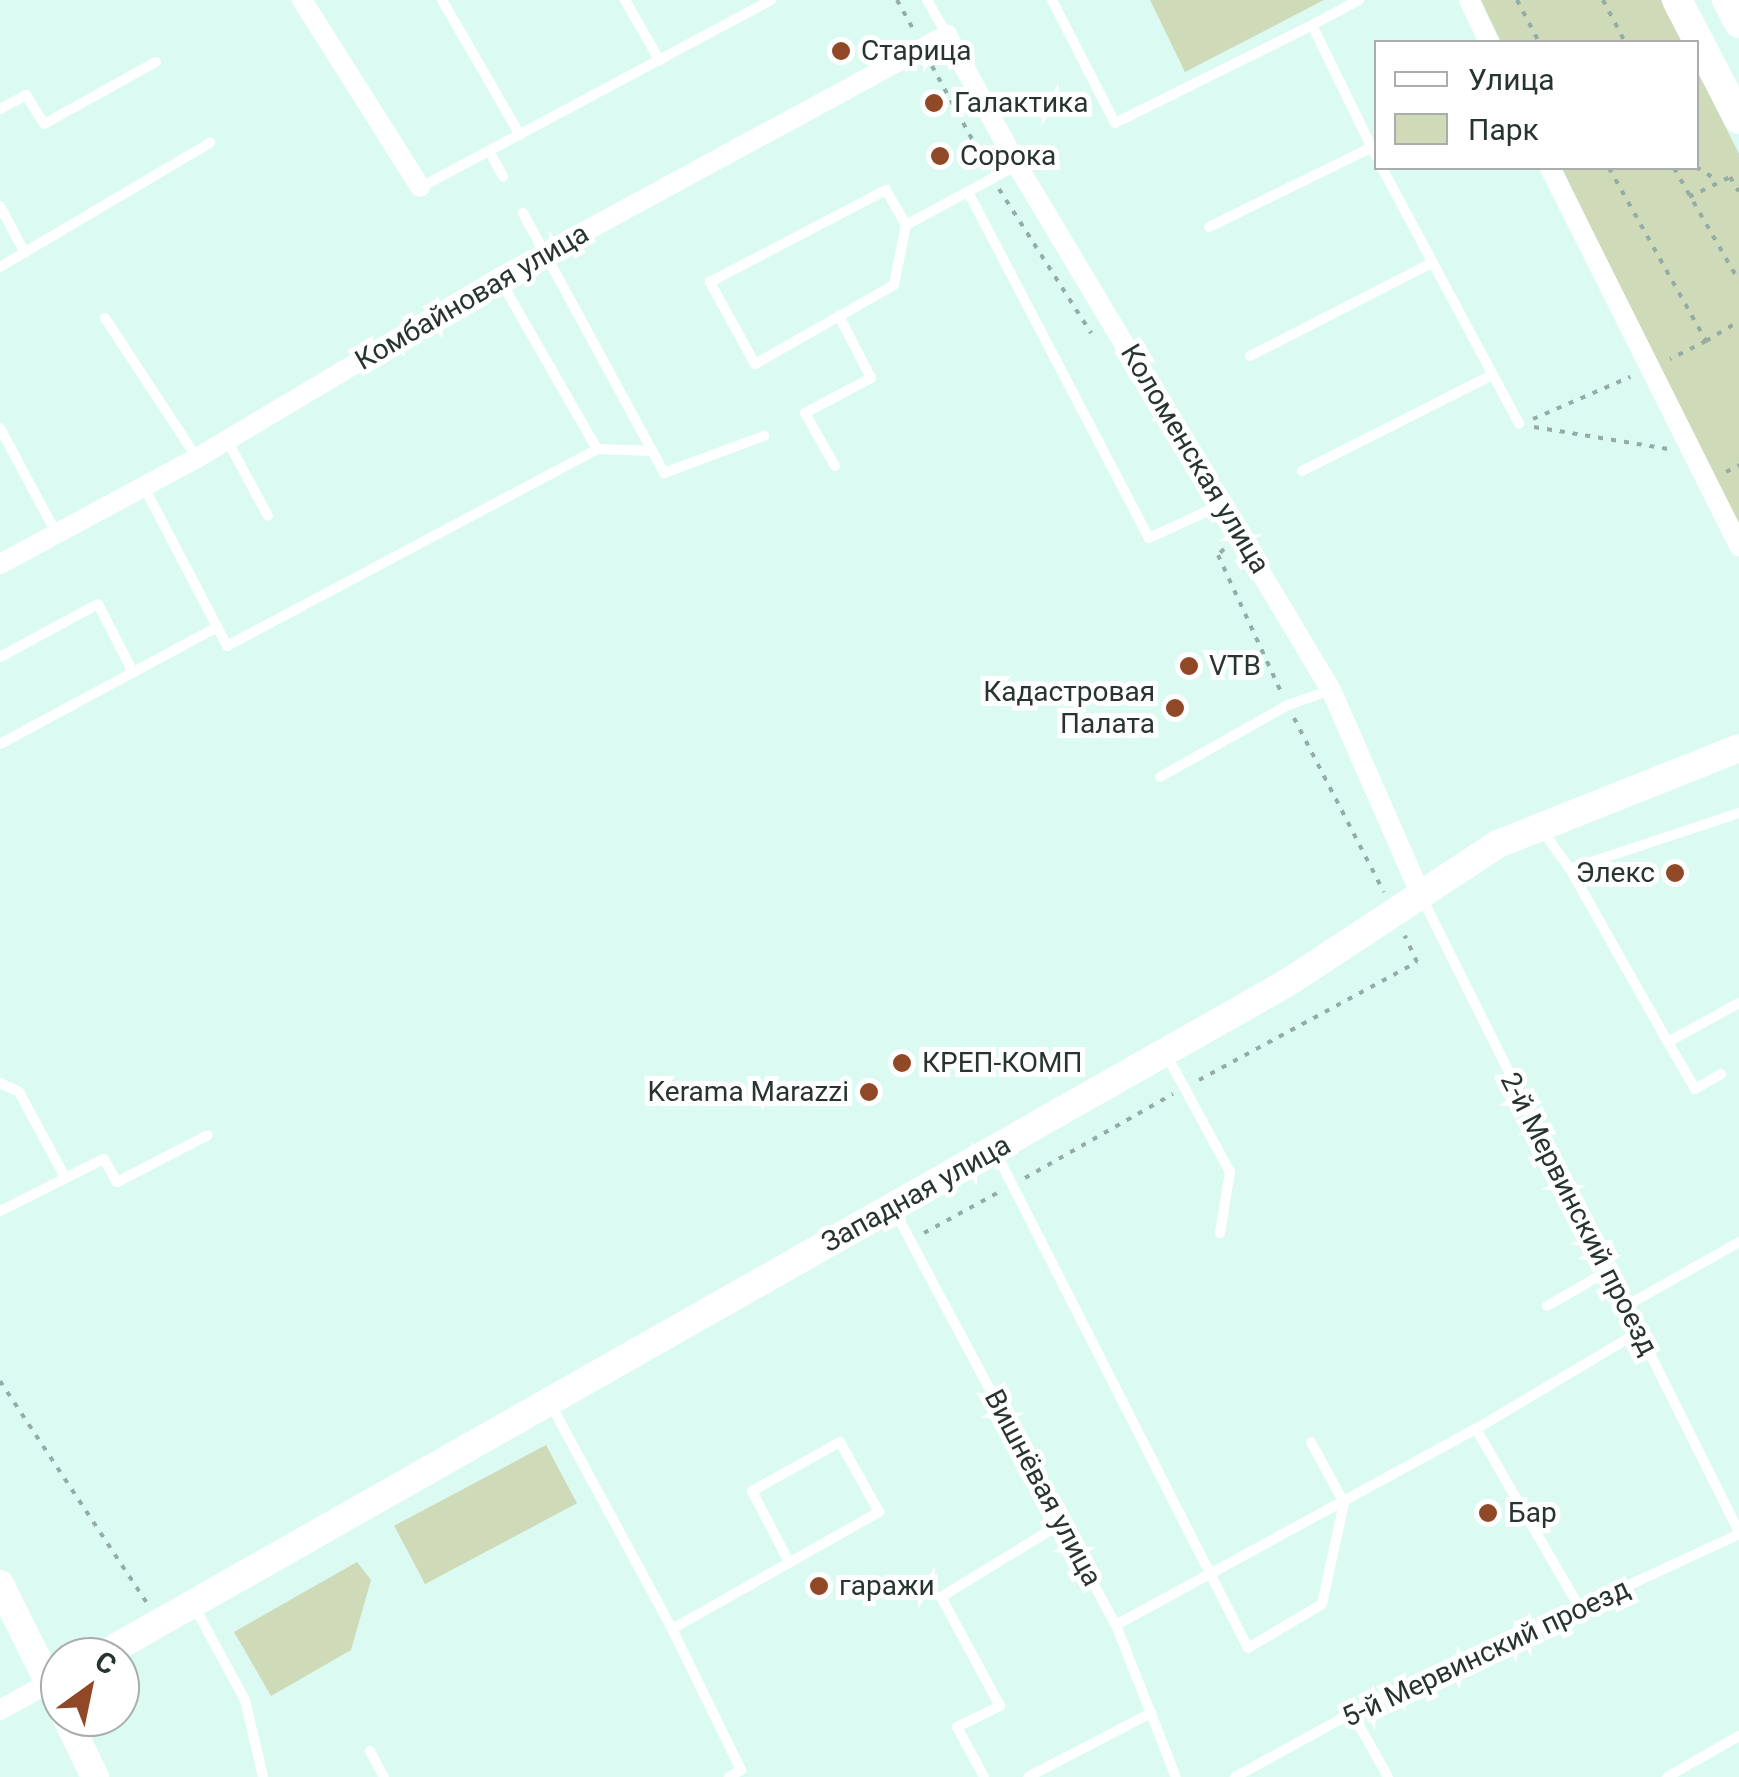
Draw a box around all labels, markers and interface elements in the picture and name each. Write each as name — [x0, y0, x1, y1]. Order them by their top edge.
place label: Старица — [861, 34, 971, 68]
marker: Старица — [830, 40, 852, 62]
legend — [1374, 40, 1699, 170]
text: Улица — [1468, 62, 1555, 97]
place label: Галактика — [954, 86, 1088, 120]
marker: Галактика — [923, 92, 945, 114]
text: Парк — [1468, 112, 1539, 147]
place label: Сорока — [960, 139, 1056, 173]
marker: Сорока — [929, 145, 951, 167]
street label: Комбайновая улица — [349, 217, 595, 377]
street label: Коломенская улица — [1113, 338, 1277, 580]
place label: VTB — [1209, 649, 1261, 683]
marker: VTB — [1178, 655, 1200, 677]
place label: Кадастровая Палата — [983, 675, 1155, 741]
marker: Кадастровая Палата — [1164, 697, 1186, 719]
place label: Элекс — [1576, 856, 1655, 890]
marker: Элекс — [1664, 862, 1686, 884]
place label: КРЕП-КОМП — [922, 1046, 1083, 1080]
marker: КРЕП-КОМП — [891, 1052, 913, 1074]
street label: 2-й Мервинский проезд — [1493, 1067, 1665, 1361]
place label: Kerama Marazzi — [648, 1075, 849, 1109]
marker: Kerama Marazzi — [858, 1081, 880, 1103]
street label: Западная улица — [816, 1128, 1016, 1260]
street label: Вишнёвая улица — [977, 1384, 1109, 1592]
place label: Бар — [1508, 1496, 1557, 1530]
marker: Бар — [1477, 1502, 1499, 1524]
place label: гаражи — [839, 1569, 935, 1603]
street label: 5-й Мервинский проезд — [1337, 1572, 1635, 1734]
marker: гаражи — [808, 1575, 830, 1597]
north arrow — [40, 1637, 140, 1737]
text: С — [89, 1644, 122, 1682]

